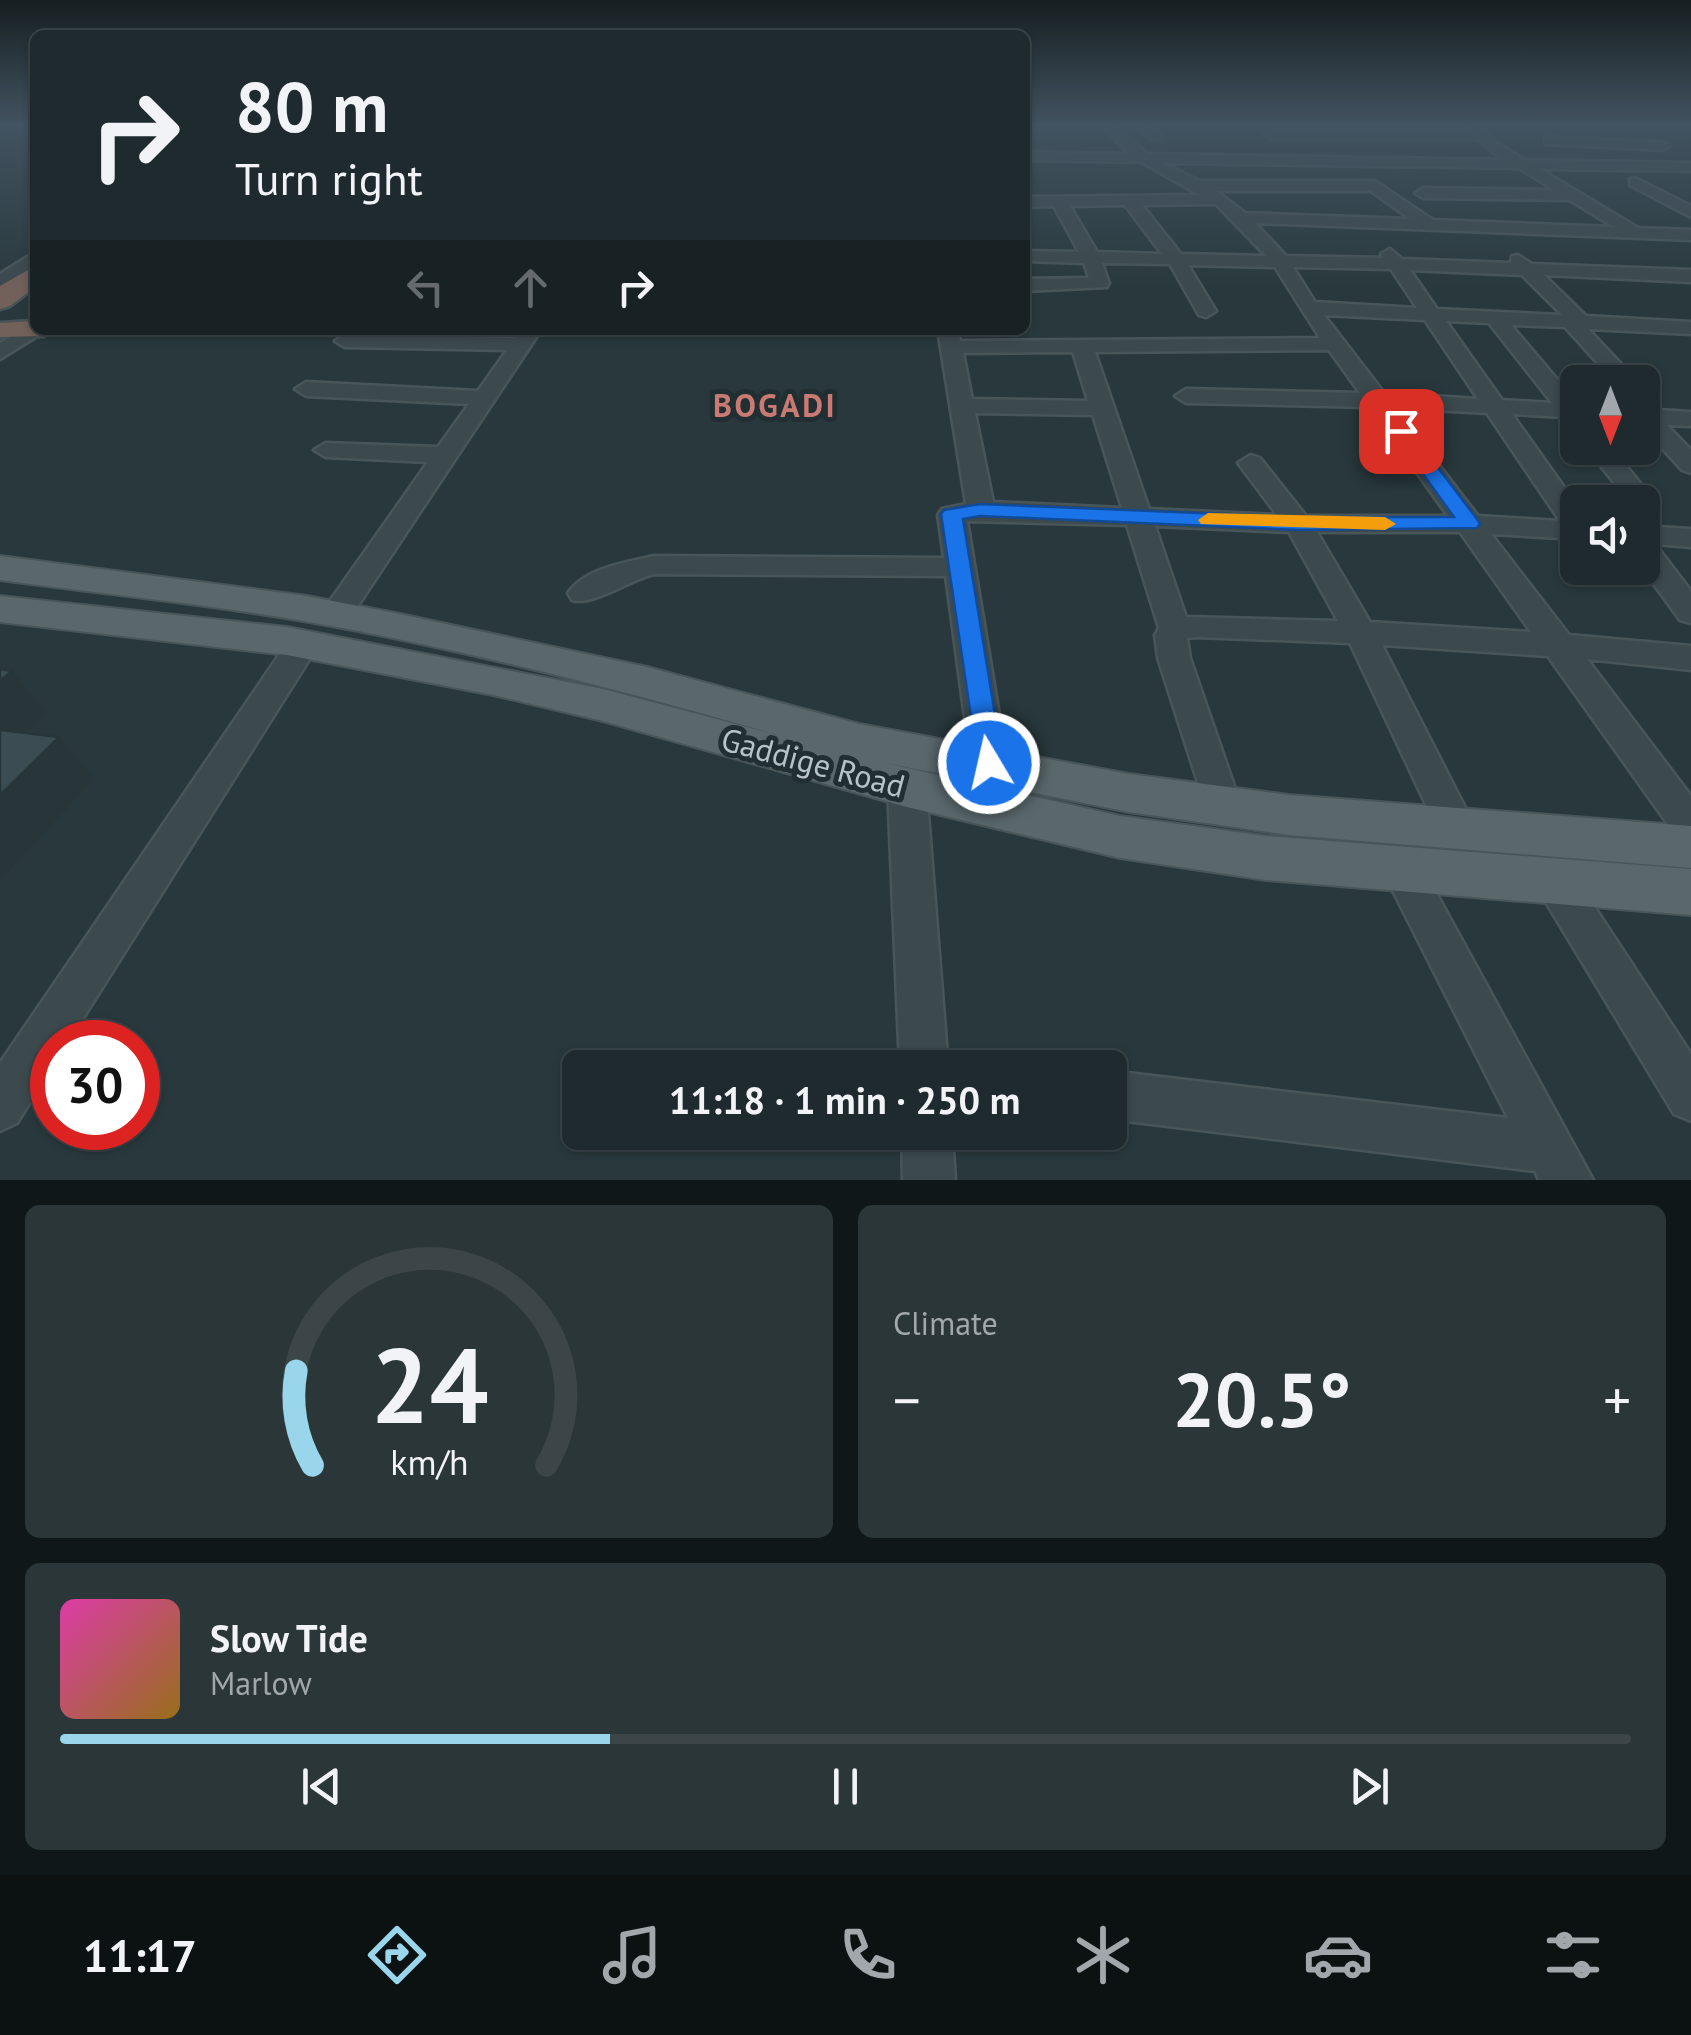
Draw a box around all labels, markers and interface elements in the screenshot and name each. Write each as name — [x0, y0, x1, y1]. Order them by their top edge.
text: 80 m — [235, 61, 388, 151]
icon: right — [70, 70, 200, 200]
text: Turn right — [235, 149, 423, 207]
icon: left — [398, 260, 453, 315]
icon: ahead — [503, 260, 558, 315]
icon: right — [608, 260, 663, 315]
north arrow — [1560, 365, 1660, 465]
map controls — [1560, 365, 1660, 585]
district label: BOGADI — [713, 384, 837, 426]
pin — [1359, 389, 1444, 474]
icon: arrive — [1374, 404, 1429, 459]
button: sound — [1560, 485, 1660, 585]
position arrow — [937, 711, 1041, 815]
street label: Gaddige Road — [717, 717, 910, 807]
speed limit sign: 30 — [30, 1020, 160, 1150]
text: 11:18 · 1 min · 250 m — [669, 1075, 1020, 1124]
text: Climate — [893, 1302, 998, 1344]
text: 24 — [370, 1317, 488, 1452]
text: 20.5° — [1173, 1351, 1351, 1448]
text: − — [893, 1364, 921, 1435]
text: + — [1603, 1364, 1631, 1435]
text: km/h — [390, 1439, 468, 1485]
text: Slow Tide — [210, 1613, 368, 1662]
text: Marlow — [210, 1662, 312, 1704]
icon: previous — [294, 1759, 349, 1814]
icon: pause — [818, 1759, 873, 1814]
icon: next — [1342, 1759, 1397, 1814]
icon: directions — [362, 1920, 432, 1990]
icon: music — [597, 1920, 667, 1990]
icon: phone — [833, 1920, 903, 1990]
icon: climate — [1068, 1920, 1138, 1990]
icon: car — [1303, 1920, 1373, 1990]
icon: filters — [1538, 1920, 1608, 1990]
text: 11:17 — [83, 1926, 197, 1984]

